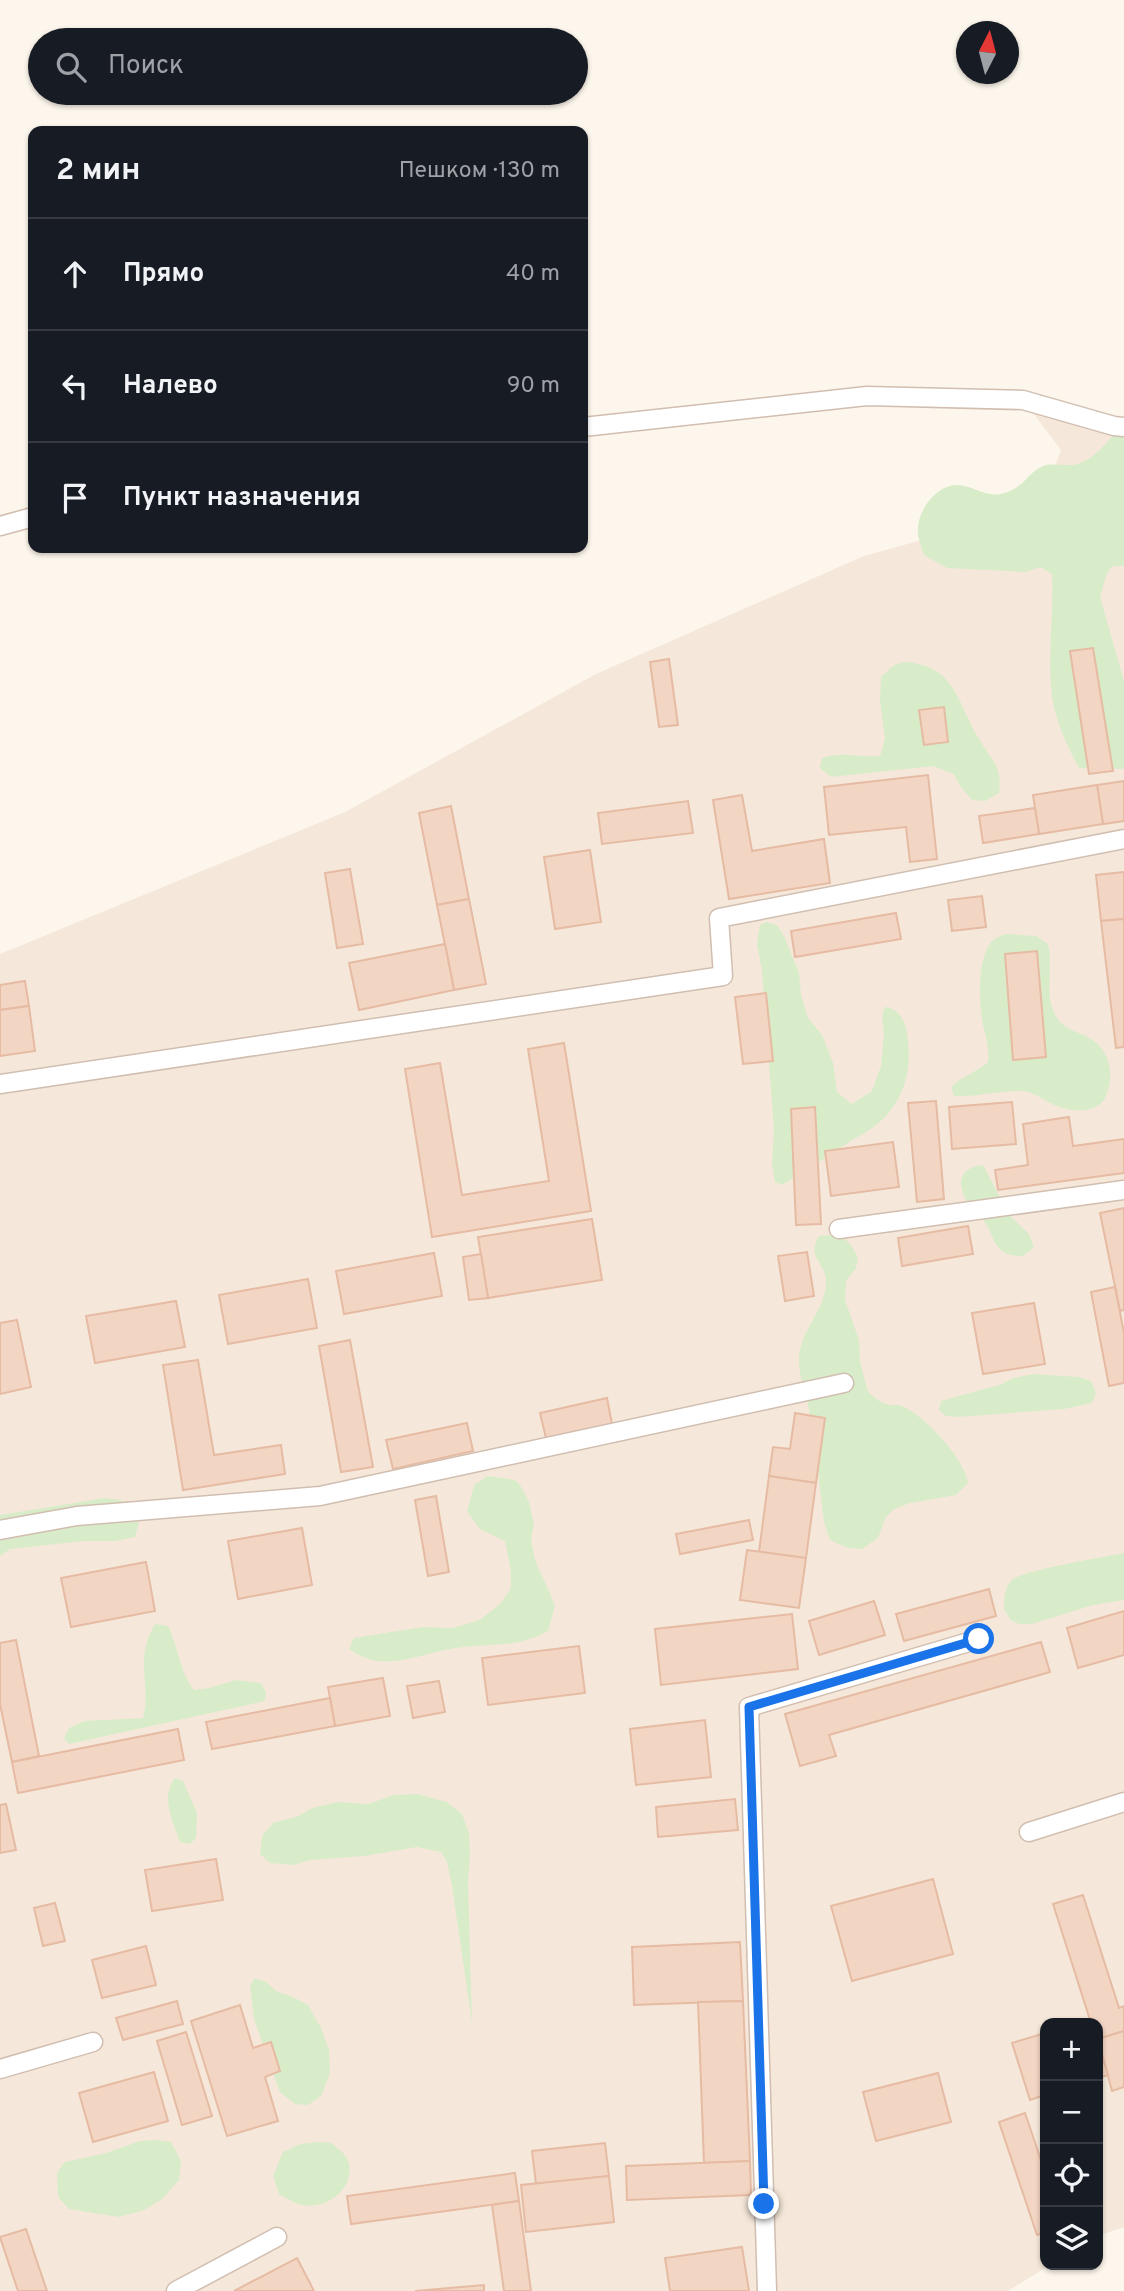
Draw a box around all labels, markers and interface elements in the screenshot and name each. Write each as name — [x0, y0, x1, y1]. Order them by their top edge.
north arrow — [956, 21, 1019, 84]
search box — [28, 28, 588, 105]
icon: search — [52, 48, 90, 86]
text: Поиск — [108, 50, 184, 83]
text: 2 мин — [56, 153, 140, 190]
text: Пешком · 130 m — [399, 157, 560, 186]
icon: ahead — [56, 255, 94, 293]
text: Прямо — [123, 258, 204, 291]
text: 40 m — [506, 260, 560, 289]
icon: left — [56, 367, 94, 405]
text: Налево — [123, 370, 218, 403]
text: 90 m — [507, 372, 560, 401]
icon: arrive — [56, 479, 94, 517]
text: Пункт назначения — [123, 482, 361, 515]
route start — [963, 1623, 994, 1654]
map controls — [1040, 2018, 1103, 2270]
button: + — [1040, 2018, 1103, 2081]
button: − — [1040, 2081, 1103, 2144]
button: locate — [1040, 2144, 1103, 2207]
route end — [748, 2188, 779, 2219]
button: layers — [1040, 2207, 1103, 2270]

